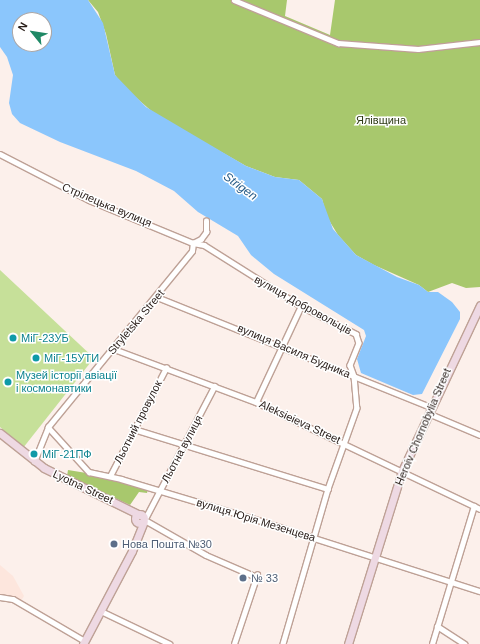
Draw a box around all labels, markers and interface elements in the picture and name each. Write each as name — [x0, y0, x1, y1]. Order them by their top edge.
north arrow — [12, 12, 52, 52]
text: N — [15, 20, 30, 33]
park label: Ялівщина — [356, 113, 406, 127]
water label: Strigen — [220, 170, 260, 204]
street label: Стрілецька вулиця — [60, 180, 154, 230]
street label: вулиця Добровольців — [252, 273, 354, 337]
street label: Stryletska Street — [105, 287, 167, 357]
street label: вулиця Василя Будника — [236, 321, 352, 381]
place label: МіГ-23УБ — [21, 331, 69, 345]
marker: МіГ-23УБ — [8, 333, 18, 343]
place label: МіГ-15УТИ — [44, 351, 99, 365]
marker: МіГ-15УТИ — [31, 353, 41, 363]
street label: Heroiv Chornobylia Street — [392, 366, 454, 488]
place label: Музей історії авіації і космонавтики — [16, 369, 117, 395]
marker: Музей історії авіації і космонавтики — [3, 377, 13, 387]
street label: Льотний провулок — [111, 378, 165, 466]
street label: Aleksieieva Street — [257, 397, 343, 447]
street label: Льотна вулиця — [159, 413, 205, 485]
place label: МіГ-21ПФ — [42, 447, 92, 461]
marker: МіГ-21ПФ — [29, 449, 39, 459]
street label: Lyotna Street — [51, 467, 115, 507]
street label: вулиця Юрія Мезенцева — [195, 496, 317, 544]
place label: Нова Пошта №30 — [122, 537, 212, 551]
marker: Нова Пошта №30 — [109, 539, 119, 549]
place label: № 33 — [251, 571, 278, 585]
marker: № 33 — [238, 573, 248, 583]

